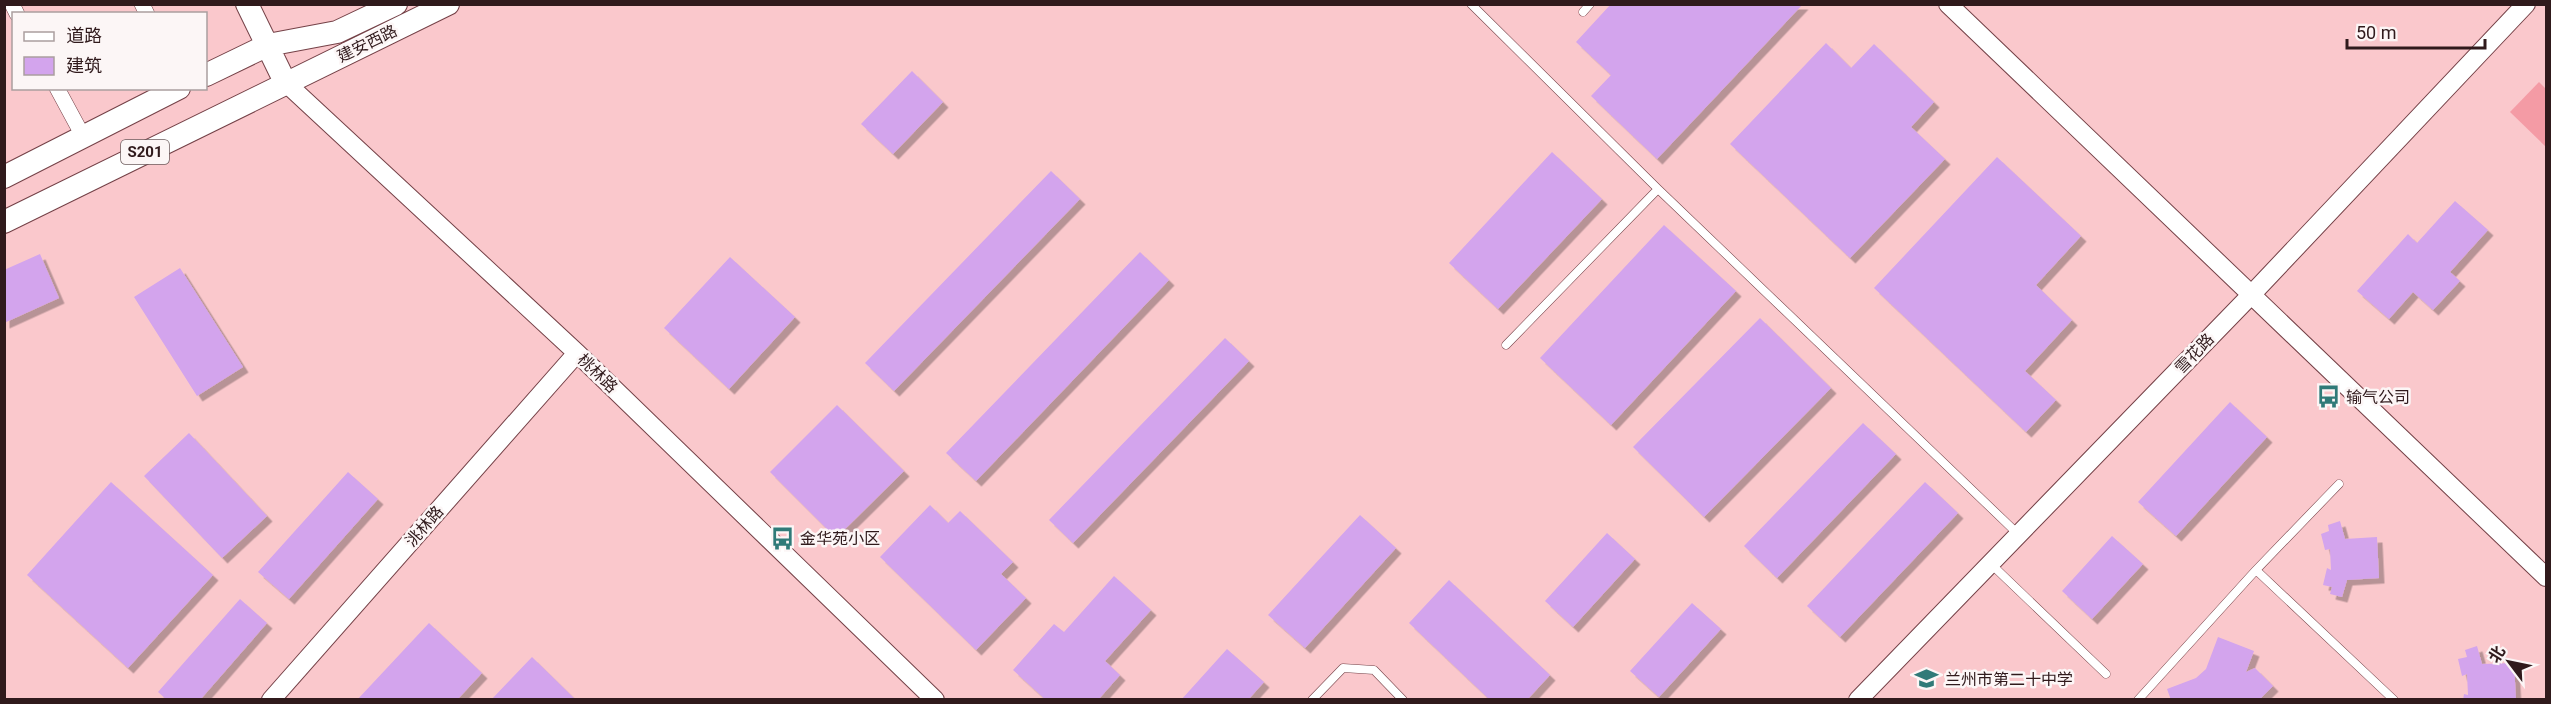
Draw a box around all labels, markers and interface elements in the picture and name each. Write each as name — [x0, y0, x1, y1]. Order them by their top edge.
legend — [12, 12, 207, 90]
scale bar — [2347, 12, 2485, 50]
street label: 建安西路 — [334, 21, 400, 66]
text: 50 m — [2356, 22, 2396, 43]
text: 道路 — [66, 25, 102, 46]
text: 建筑 — [66, 55, 102, 76]
road number: S201 — [121, 140, 169, 164]
street label: 雪花路 — [2171, 329, 2218, 377]
street label: 桃林路 — [574, 350, 622, 397]
bus stop icon: 输气公司 — [2315, 384, 2341, 410]
place label: 输气公司 — [2346, 388, 2410, 407]
street label: 洮林路 — [401, 502, 447, 551]
bus stop icon: 金华苑小区 — [769, 525, 795, 551]
place label: 金华苑小区 — [800, 529, 880, 548]
north arrow — [2479, 632, 2539, 692]
text: 北 — [2484, 642, 2509, 666]
school or university icon: 兰州市第二十中学 — [1914, 666, 1940, 692]
place label: 兰州市第二十中学 — [1945, 670, 2073, 689]

